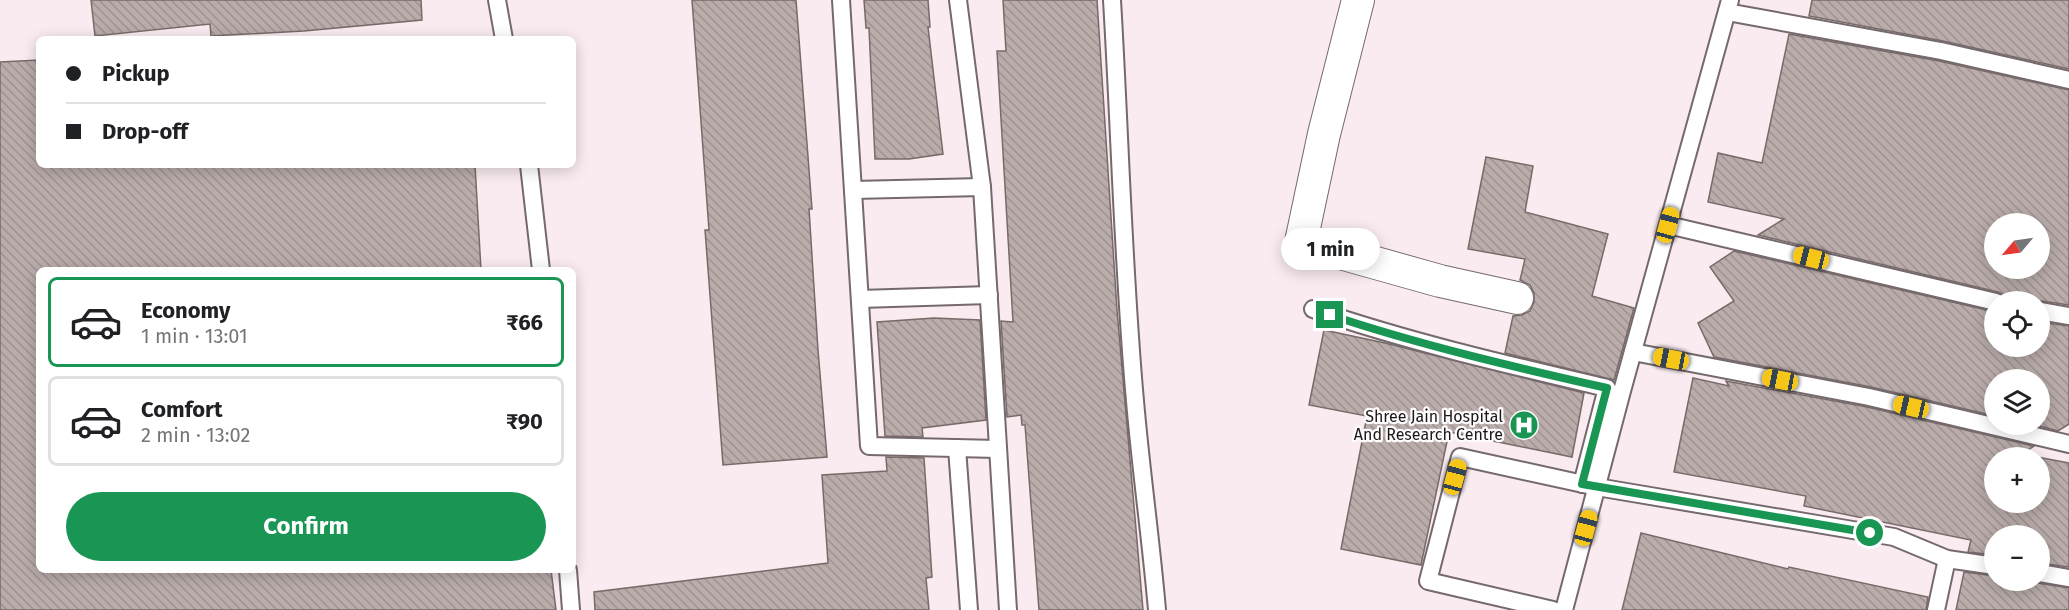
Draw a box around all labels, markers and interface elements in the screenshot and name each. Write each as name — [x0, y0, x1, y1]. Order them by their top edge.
text: Pickup — [102, 60, 170, 87]
text: Drop-off — [102, 118, 188, 145]
car — [1655, 205, 1681, 245]
north arrow — [1984, 213, 2050, 279]
map controls — [1984, 213, 2050, 591]
callout: 1 min — [1280, 228, 1380, 270]
text: 1 min — [1306, 237, 1355, 261]
car — [1791, 245, 1831, 271]
button: locate — [1984, 291, 2050, 357]
icon: car — [69, 295, 123, 349]
text: Economy — [141, 297, 230, 324]
route end — [1316, 301, 1343, 328]
text: ₹66 — [506, 309, 543, 336]
text: 1 min · 13:01 — [141, 324, 248, 348]
car — [1652, 347, 1690, 371]
car — [1761, 368, 1799, 392]
button: layers — [1984, 369, 2050, 435]
icon: car — [69, 394, 123, 448]
car — [1891, 394, 1931, 420]
text: Comfort — [141, 396, 222, 423]
place label: Shree Jain Hospital And Research Centre — [1354, 407, 1503, 444]
text: ₹90 — [506, 408, 543, 435]
hospital icon: Shree Jain Hospital And Research Centre — [1508, 409, 1540, 441]
text: 2 min · 13:02 — [141, 423, 250, 447]
button: + — [1984, 447, 2050, 513]
car — [1442, 457, 1468, 497]
button: Confirm — [66, 492, 546, 561]
car — [1573, 508, 1599, 548]
route start — [1856, 519, 1883, 546]
button: − — [1984, 525, 2050, 591]

